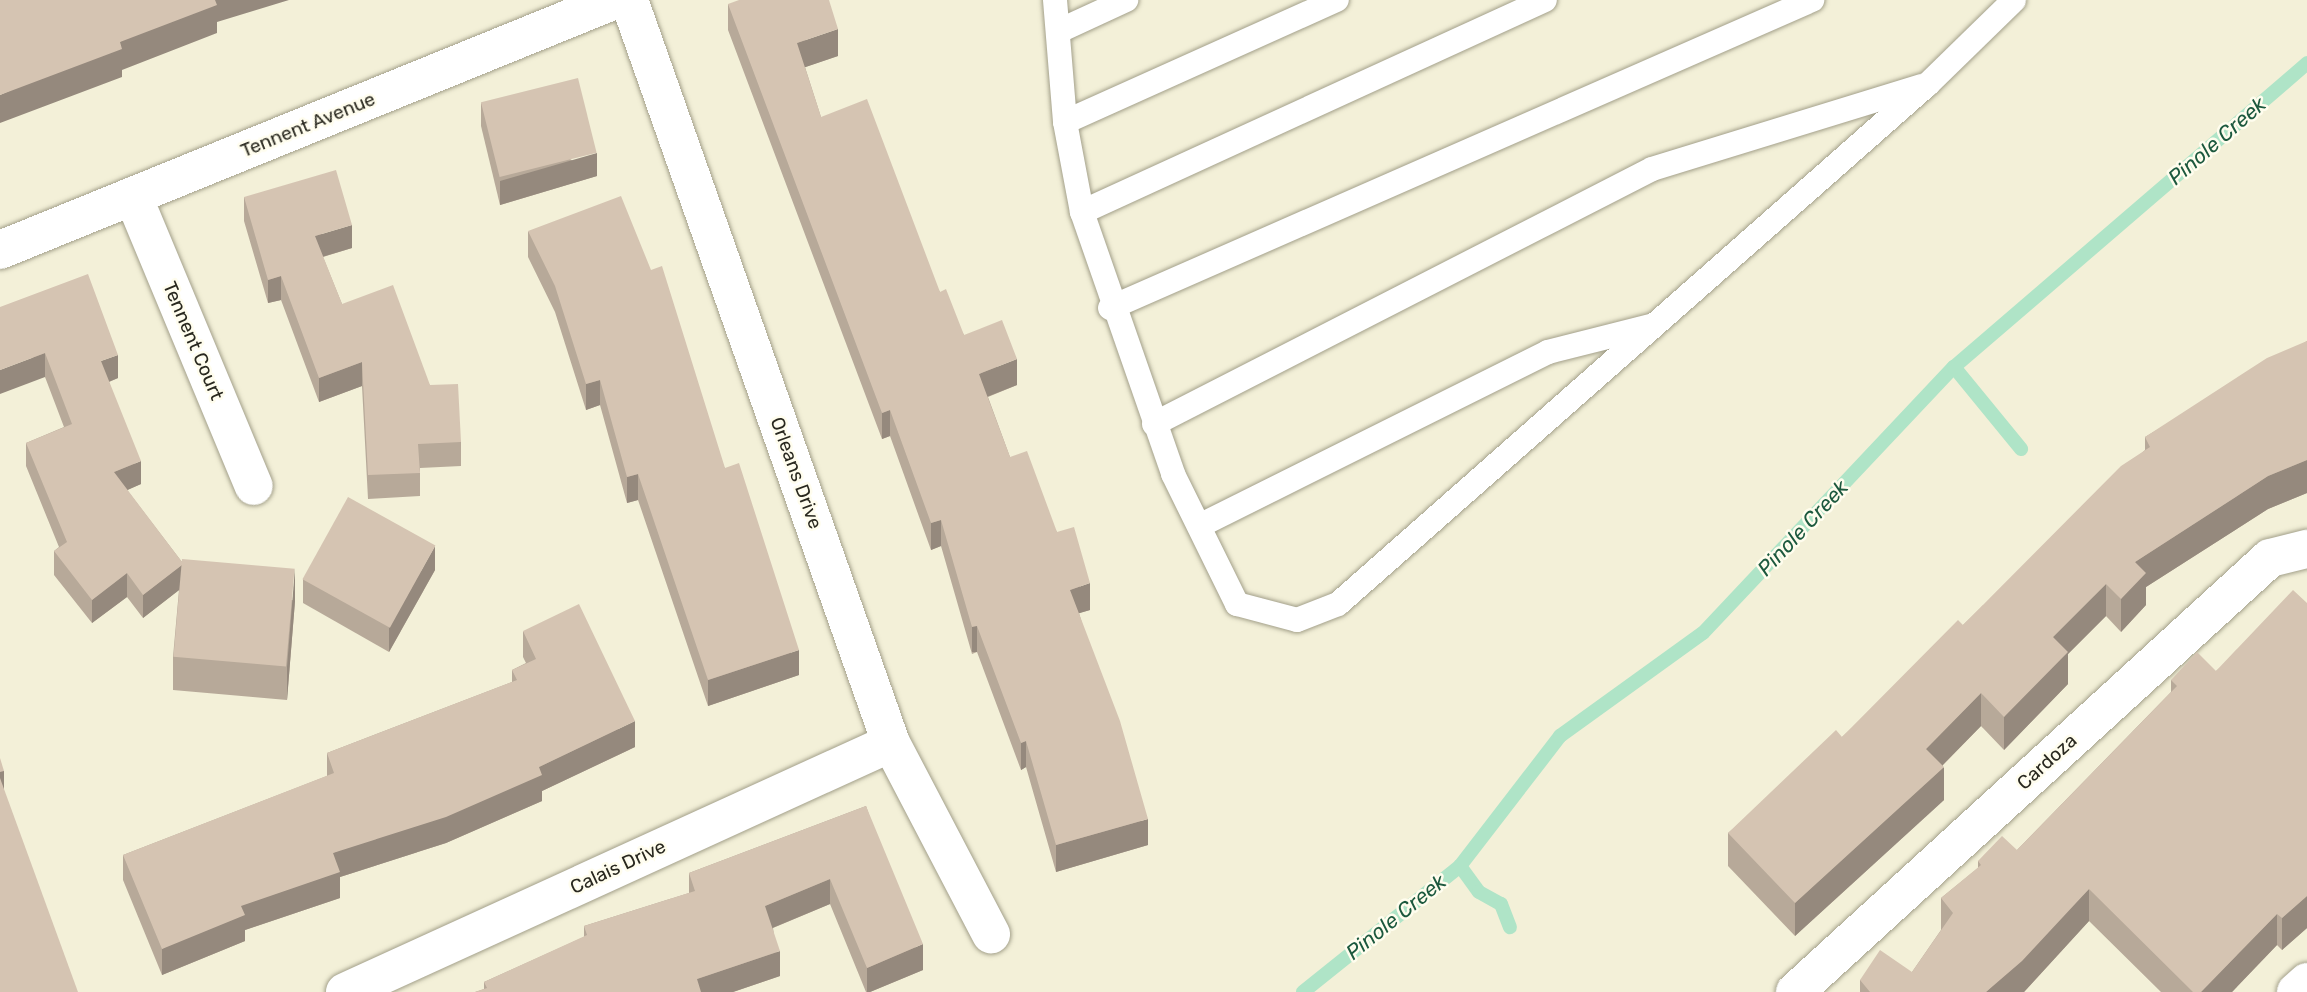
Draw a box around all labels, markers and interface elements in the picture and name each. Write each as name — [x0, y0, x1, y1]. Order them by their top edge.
street label: Tennent Avenue — [237, 88, 379, 162]
water label: Pinole Creek — [2163, 92, 2271, 190]
street label: Tennent Court — [158, 278, 228, 404]
street label: Orleans Drive — [765, 414, 827, 532]
water label: Pinole Creek — [1752, 475, 1854, 581]
street label: Cardoza — [2012, 729, 2082, 795]
street label: Calais Drive — [567, 835, 669, 899]
water label: Pinole Creek — [1341, 869, 1451, 965]

